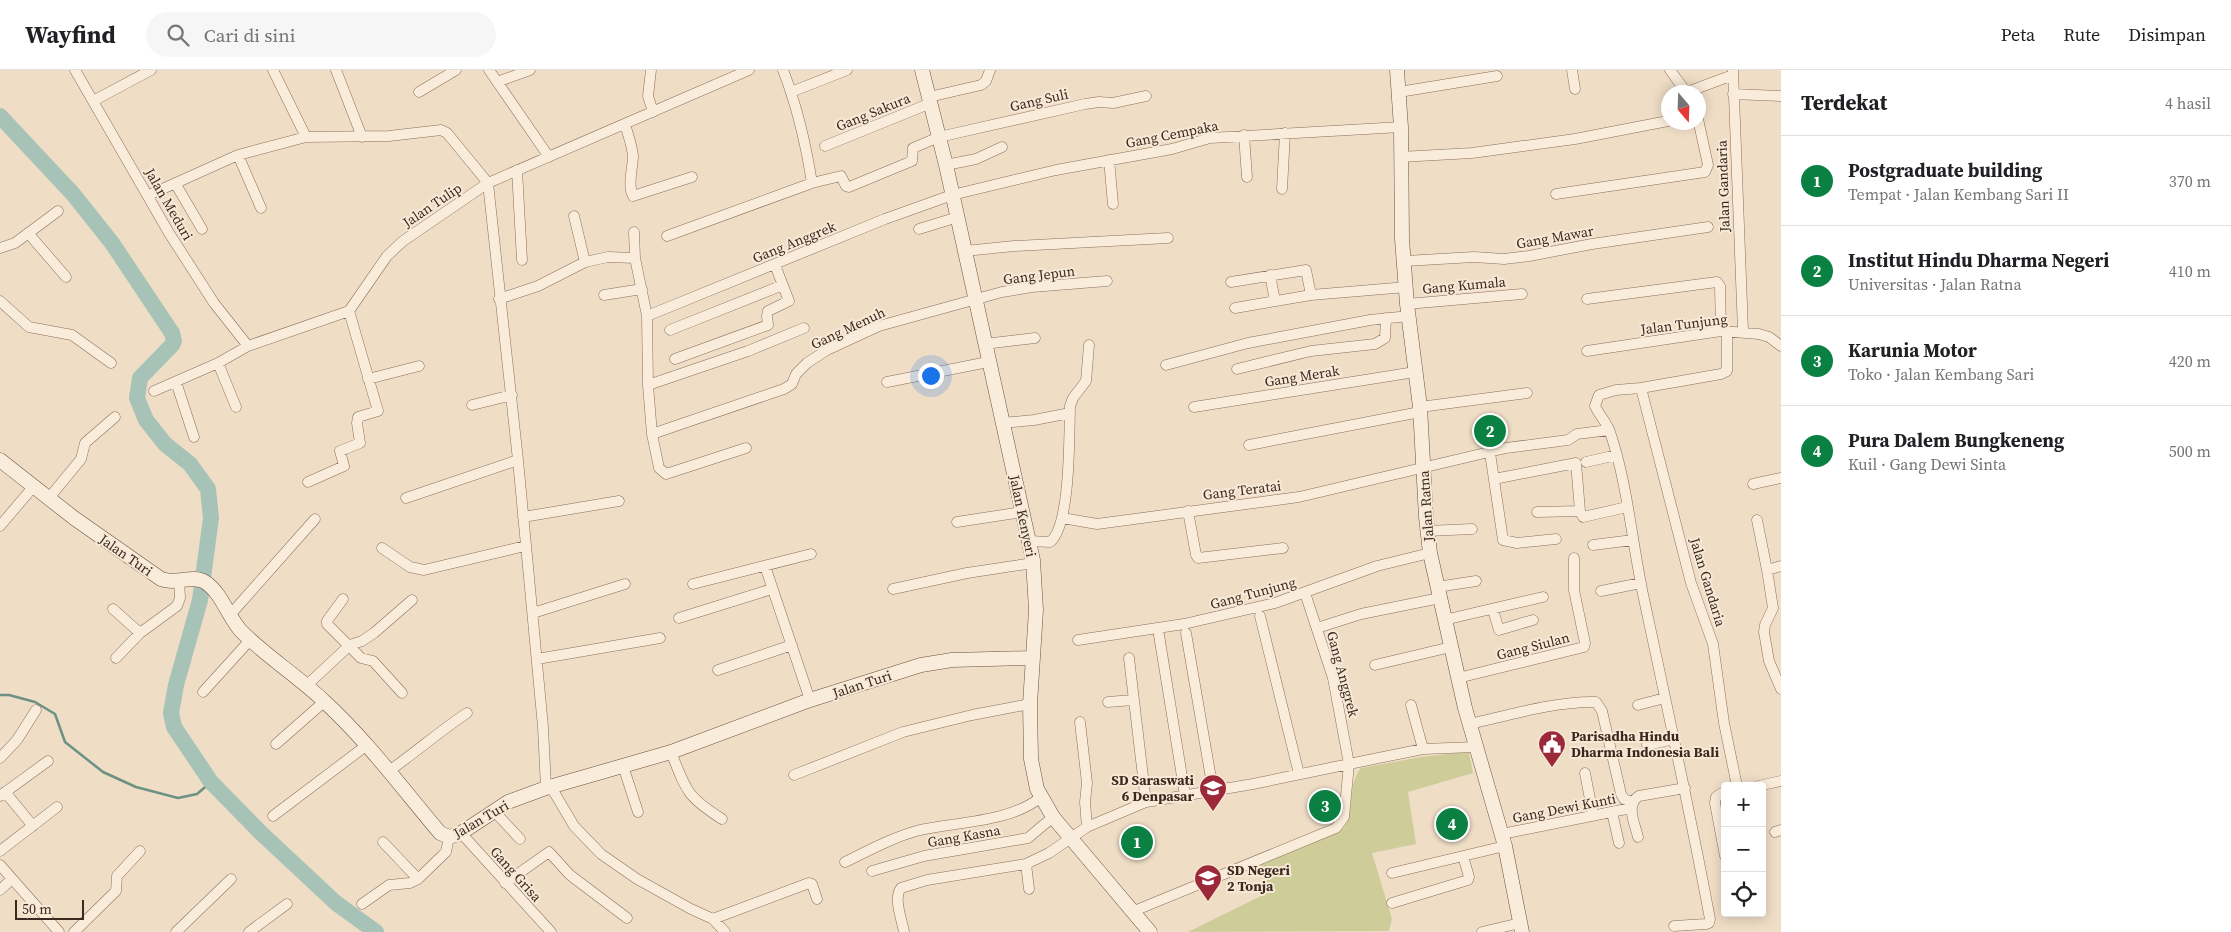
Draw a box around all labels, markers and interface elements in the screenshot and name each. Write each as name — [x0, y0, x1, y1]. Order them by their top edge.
search box — [146, 12, 496, 57]
text: Wayfind — [25, 18, 116, 51]
icon: search — [164, 21, 192, 49]
text: Cari di sini — [204, 22, 295, 48]
text: Peta — [2001, 22, 2035, 47]
text: Rute — [2063, 22, 2100, 47]
text: Disimpan — [2128, 22, 2206, 47]
street label: Gang Suli — [1008, 84, 1070, 116]
north arrow — [1661, 85, 1706, 130]
street label: Gang Sakura — [833, 88, 914, 136]
text: Terdekat — [1801, 88, 1887, 117]
text: 4 hasil — [2165, 92, 2211, 114]
street label: Gang Cempaka — [1124, 115, 1221, 153]
street label: Jalan Gandaria — [1711, 139, 1735, 233]
text: Postgraduate building — [1848, 157, 2042, 183]
street label: Jalan Meduri — [140, 163, 198, 244]
text: 1 — [1813, 170, 1821, 192]
text: 370 m — [2169, 170, 2211, 192]
street label: Jalan Tulip — [398, 178, 465, 233]
text: Tempat · Jalan Kembang Sari II — [1848, 183, 2069, 205]
street label: Gang Anggrek — [749, 216, 839, 268]
street label: Gang Mawar — [1515, 220, 1595, 254]
text: Institut Hindu Dharma Negeri — [1848, 247, 2109, 273]
text: 2 — [1813, 260, 1821, 282]
text: 410 m — [2169, 260, 2211, 282]
street label: Gang Jepun — [1002, 261, 1077, 289]
street label: Gang Kumala — [1421, 271, 1507, 299]
text: Universitas · Jalan Ratna — [1848, 273, 2022, 295]
street label: Gang Menuh — [807, 302, 889, 354]
street label: Jalan Tunjung — [1639, 309, 1728, 339]
text: Karunia Motor — [1848, 337, 1977, 363]
text: 3 — [1813, 350, 1821, 372]
text: 420 m — [2169, 350, 2211, 372]
street label: Gang Merak — [1263, 360, 1341, 392]
your location — [918, 363, 944, 389]
text: Toko · Jalan Kembang Sari — [1848, 363, 2034, 385]
pin: 2 — [1474, 412, 1506, 450]
text: Pura Dalem Bungkeneng — [1848, 427, 2064, 453]
text: 4 — [1813, 440, 1821, 462]
text: 500 m — [2169, 440, 2211, 462]
text: Kuil · Gang Dewi Sinta — [1848, 453, 2006, 475]
street label: Jalan Ratna — [1413, 469, 1439, 543]
street label: Jalan Kenyeri — [1004, 472, 1041, 559]
street label: Gang Teratai — [1202, 475, 1282, 505]
street label: Jalan Turi — [94, 529, 157, 581]
street label: Jalan Gandaria — [1685, 534, 1731, 630]
street label: Gang Tunjung — [1208, 572, 1298, 614]
street label: Gang Siulan — [1494, 627, 1572, 665]
street label: Gang Anggrek — [1322, 629, 1364, 720]
street label: Jalan Turi — [829, 665, 894, 703]
place label: Parisadha Hindu Dharma Indonesia Bali — [1571, 726, 1720, 762]
public building icon: Parisadha Hindu Dharma Indonesia Bali — [1537, 729, 1567, 768]
place label: SD Saraswati 6 Denpasar — [1111, 770, 1195, 806]
school or university icon: SD Saraswati 6 Denpasar — [1198, 773, 1228, 812]
map controls — [1721, 782, 1766, 917]
button: + — [1721, 782, 1766, 827]
pin: 3 — [1309, 787, 1341, 825]
street label: Gang Dewi Kunti — [1511, 788, 1617, 828]
street label: Jalan Turi — [449, 795, 512, 843]
pin: 4 — [1436, 805, 1468, 843]
street label: Gang Kasna — [926, 820, 1003, 852]
pin: 1 — [1121, 823, 1153, 861]
button: − — [1721, 827, 1766, 872]
street label: Gang Grisa — [486, 842, 547, 907]
place label: SD Negeri 2 Tonja — [1227, 860, 1291, 896]
school or university icon: SD Negeri 2 Tonja — [1193, 863, 1223, 902]
button: locate — [1721, 872, 1766, 917]
scale bar — [15, 897, 84, 920]
text: 50 m — [22, 899, 52, 919]

